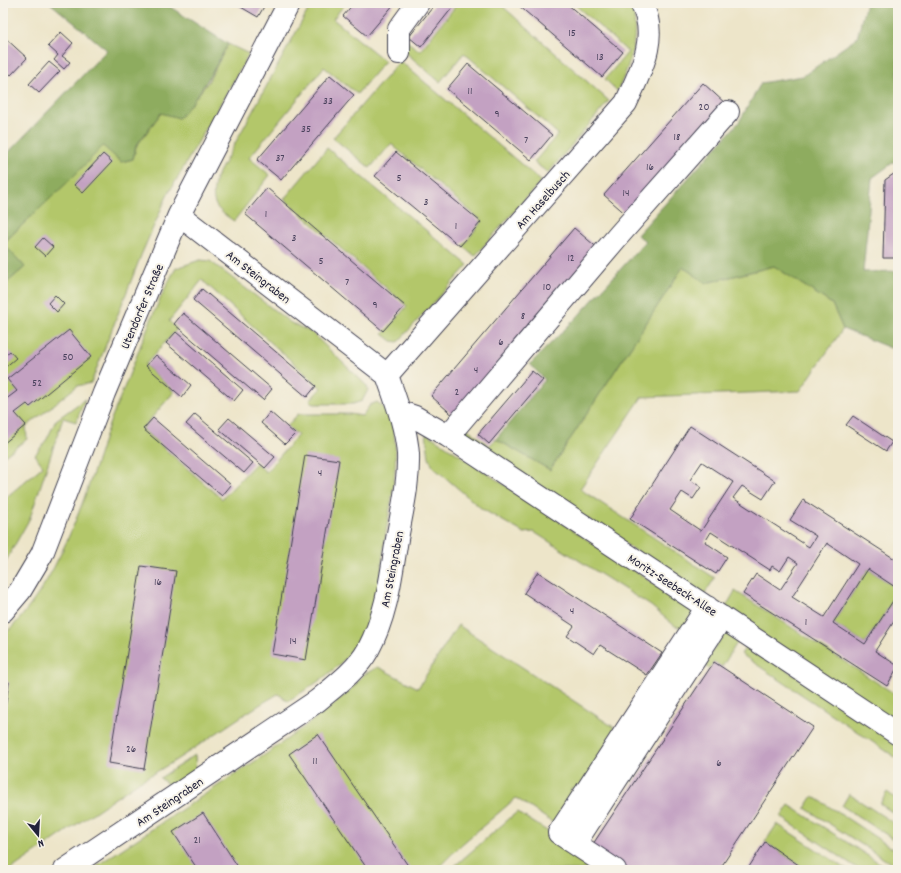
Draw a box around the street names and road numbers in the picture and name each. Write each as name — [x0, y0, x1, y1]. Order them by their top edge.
street label: Am Haselbusch — [512, 167, 576, 235]
street label: Am Steingraben — [221, 247, 294, 309]
street label: Utendorfer Straße — [117, 261, 170, 353]
street label: Am Steingraben — [377, 530, 410, 609]
street label: Moritz-Seebeck-Allee — [623, 550, 720, 622]
street label: Am Steingraben — [133, 773, 208, 833]

